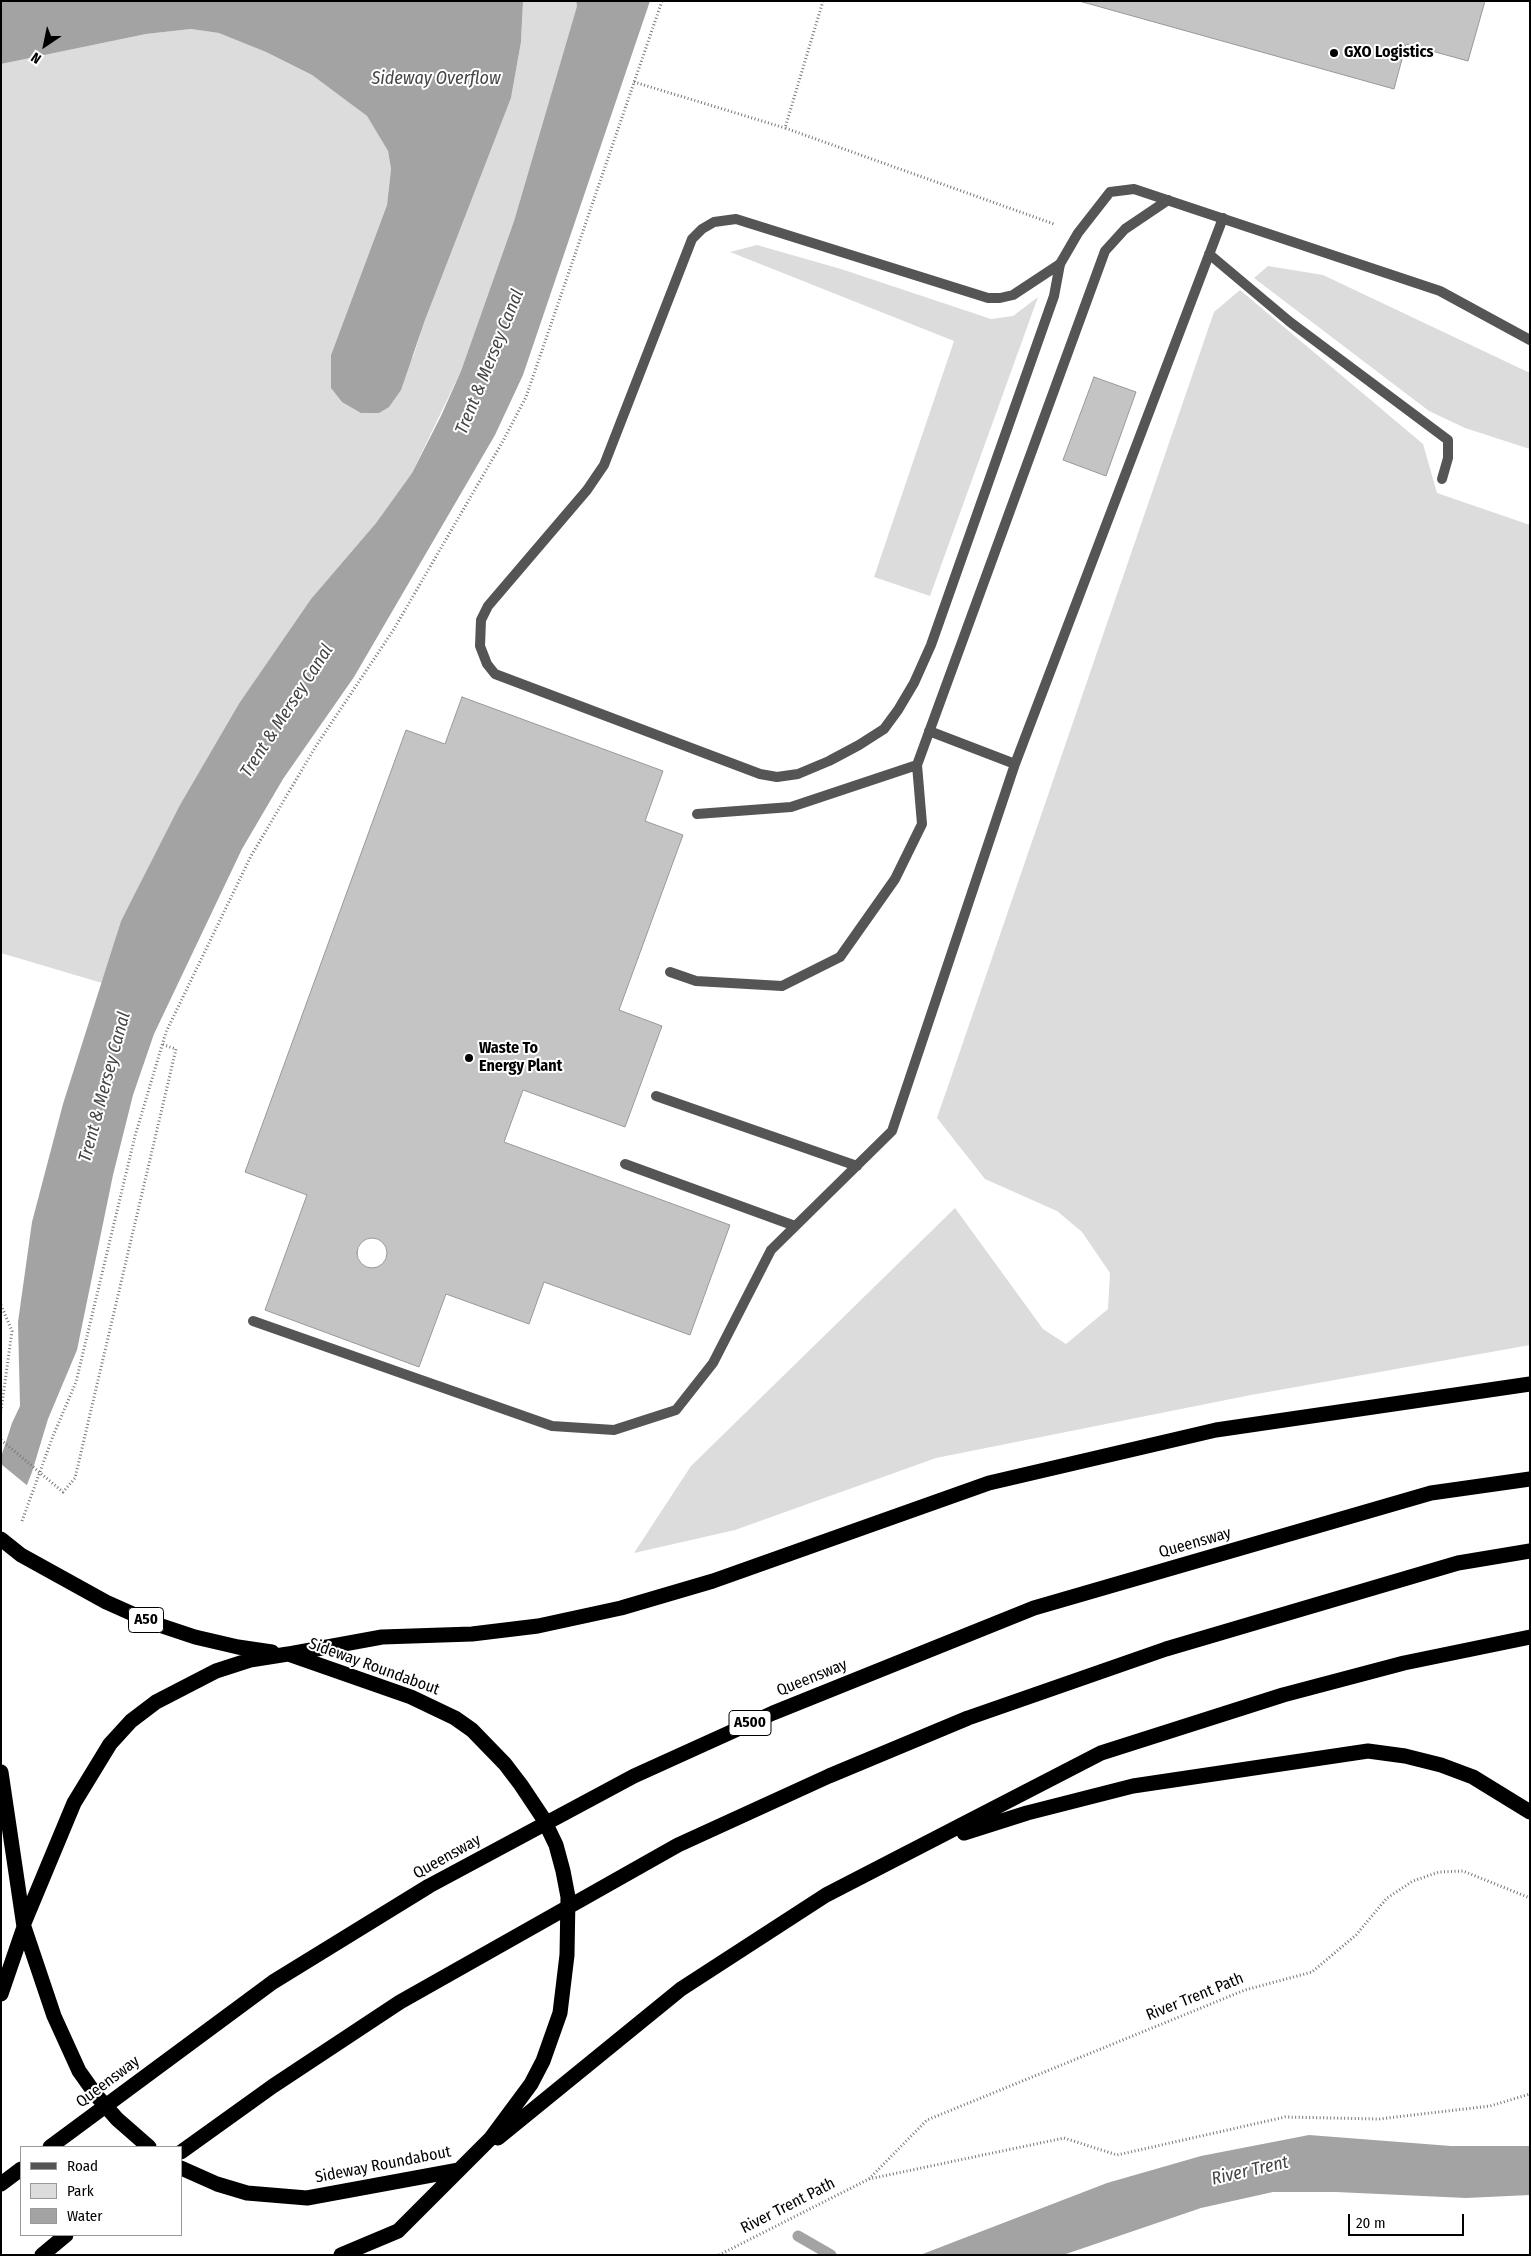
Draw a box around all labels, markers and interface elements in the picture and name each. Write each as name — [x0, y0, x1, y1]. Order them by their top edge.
north arrow — [20, 20, 70, 70]
place label: GXO Logistics — [1344, 43, 1433, 63]
marker: GXO Logistics — [1328, 47, 1340, 59]
text: N — [28, 48, 45, 67]
water label: Sideway Overflow — [371, 68, 501, 90]
water label: Trent & Mersey Canal — [451, 286, 529, 438]
water label: Trent & Mersey Canal — [236, 640, 338, 782]
water label: Trent & Mersey Canal — [75, 1010, 135, 1164]
place label: Waste To Energy Plant — [479, 1039, 562, 1077]
marker: Waste To Energy Plant — [463, 1052, 475, 1064]
street label: Queensway — [1157, 1524, 1233, 1562]
road number: A50 — [128, 1608, 164, 1632]
street label: Sideway Roundabout — [306, 1634, 442, 1700]
street label: Queensway — [774, 1655, 850, 1701]
road number: A500 — [729, 1710, 771, 1736]
street label: Queensway — [410, 1831, 484, 1883]
street label: River Trent Path — [1143, 1969, 1247, 2025]
street label: Queensway — [73, 2052, 143, 2112]
street label: Sideway Roundabout — [314, 2142, 452, 2188]
legend — [20, 2146, 182, 2236]
water label: River Trent — [1209, 2152, 1291, 2190]
text: Road — [67, 2157, 98, 2175]
street label: River Trent Path — [738, 2174, 838, 2238]
text: Park — [67, 2182, 94, 2200]
scale bar — [1351, 2204, 1467, 2236]
text: Water — [67, 2207, 102, 2225]
text: 20 m — [1356, 2214, 1386, 2232]

